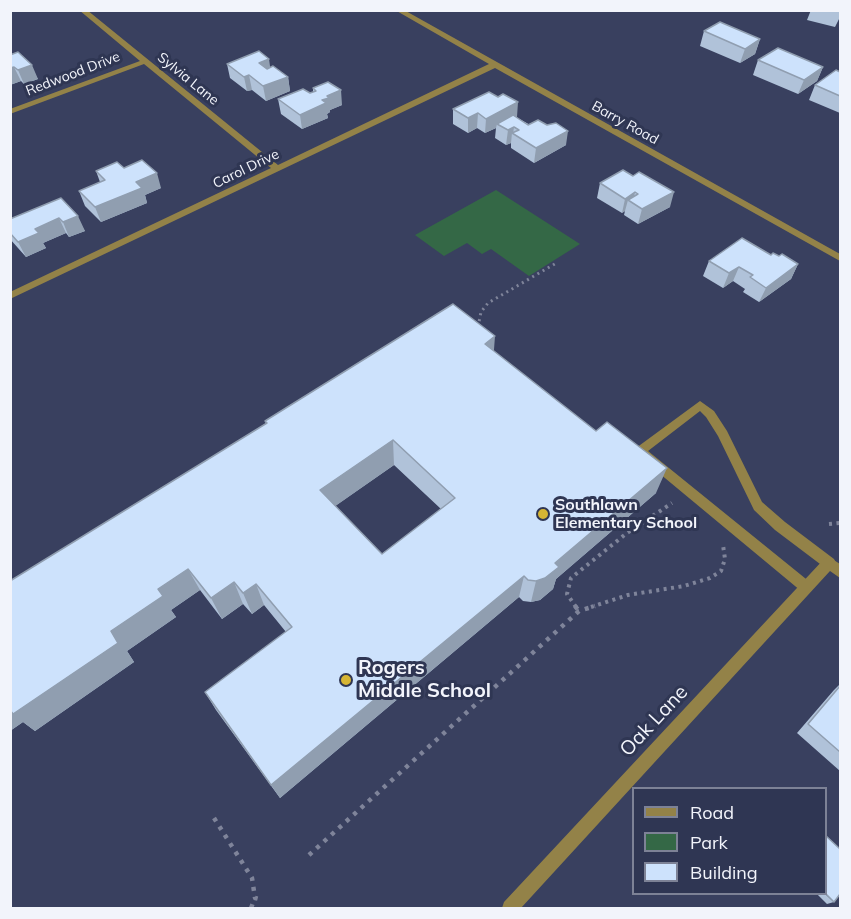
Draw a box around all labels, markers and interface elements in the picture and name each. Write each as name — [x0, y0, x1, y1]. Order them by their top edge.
street label: Redwood Drive — [24, 48, 122, 100]
street label: Sylvia Lane — [154, 49, 222, 109]
street label: Barry Road — [589, 98, 661, 148]
street label: Carol Drive — [210, 146, 282, 192]
place label: Southlawn Elementary School — [555, 495, 697, 533]
marker: Southlawn Elementary School — [536, 507, 550, 521]
place label: Rogers Middle School — [358, 656, 491, 703]
marker: Rogers Middle School — [339, 673, 353, 687]
street label: Oak Lane — [615, 680, 693, 762]
legend — [632, 787, 827, 895]
text: Road — [690, 801, 734, 824]
text: Park — [690, 831, 728, 854]
text: Building — [690, 861, 758, 884]

